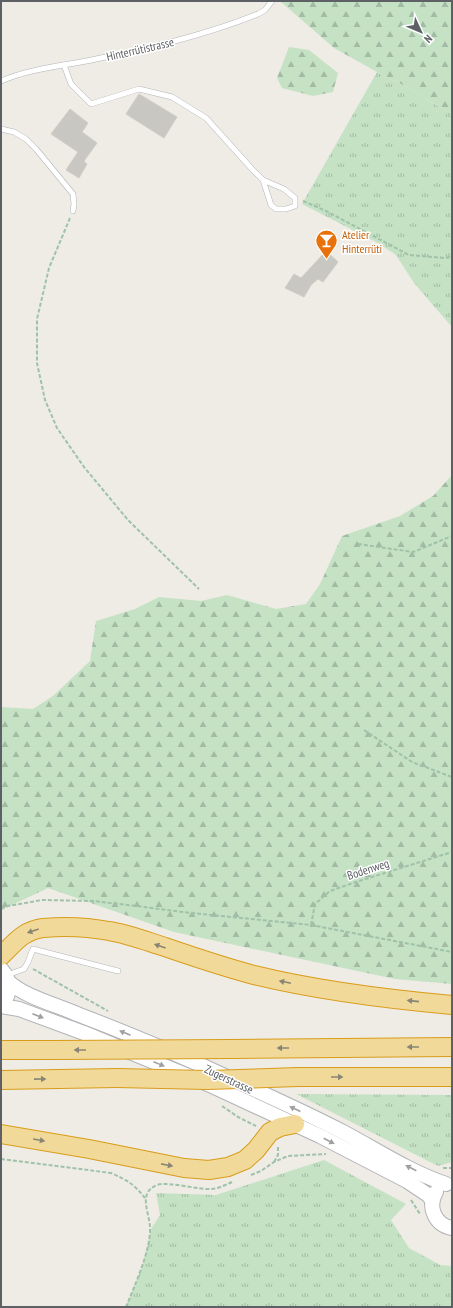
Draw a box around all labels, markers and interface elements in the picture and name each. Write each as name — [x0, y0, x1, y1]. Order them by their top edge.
north arrow — [401, 12, 441, 52]
text: N — [421, 32, 435, 46]
street label: Hinterrütistrasse — [105, 34, 175, 64]
place label: Atelier Hinterrüti — [342, 227, 382, 256]
bar icon: Atelier Hinterrüti — [313, 228, 339, 261]
street label: Bodenweg — [345, 855, 391, 883]
one-way arrow — [26, 928, 38, 934]
one-way arrow — [154, 942, 166, 948]
one-way arrow — [278, 979, 291, 985]
one-way arrow — [407, 998, 419, 1005]
one-way arrow — [33, 1013, 45, 1019]
one-way arrow — [120, 1030, 131, 1036]
one-way arrow — [407, 1044, 419, 1051]
one-way arrow — [276, 1045, 289, 1051]
one-way arrow — [73, 1047, 86, 1053]
one-way arrow — [154, 1061, 165, 1067]
street label: Zugerstrasse — [202, 1061, 256, 1097]
one-way arrow — [331, 1074, 344, 1080]
one-way arrow — [34, 1076, 47, 1082]
one-way arrow — [289, 1106, 300, 1112]
one-way arrow — [323, 1137, 334, 1144]
one-way arrow — [33, 1138, 46, 1144]
one-way arrow — [161, 1162, 173, 1168]
one-way arrow — [405, 1165, 416, 1171]

